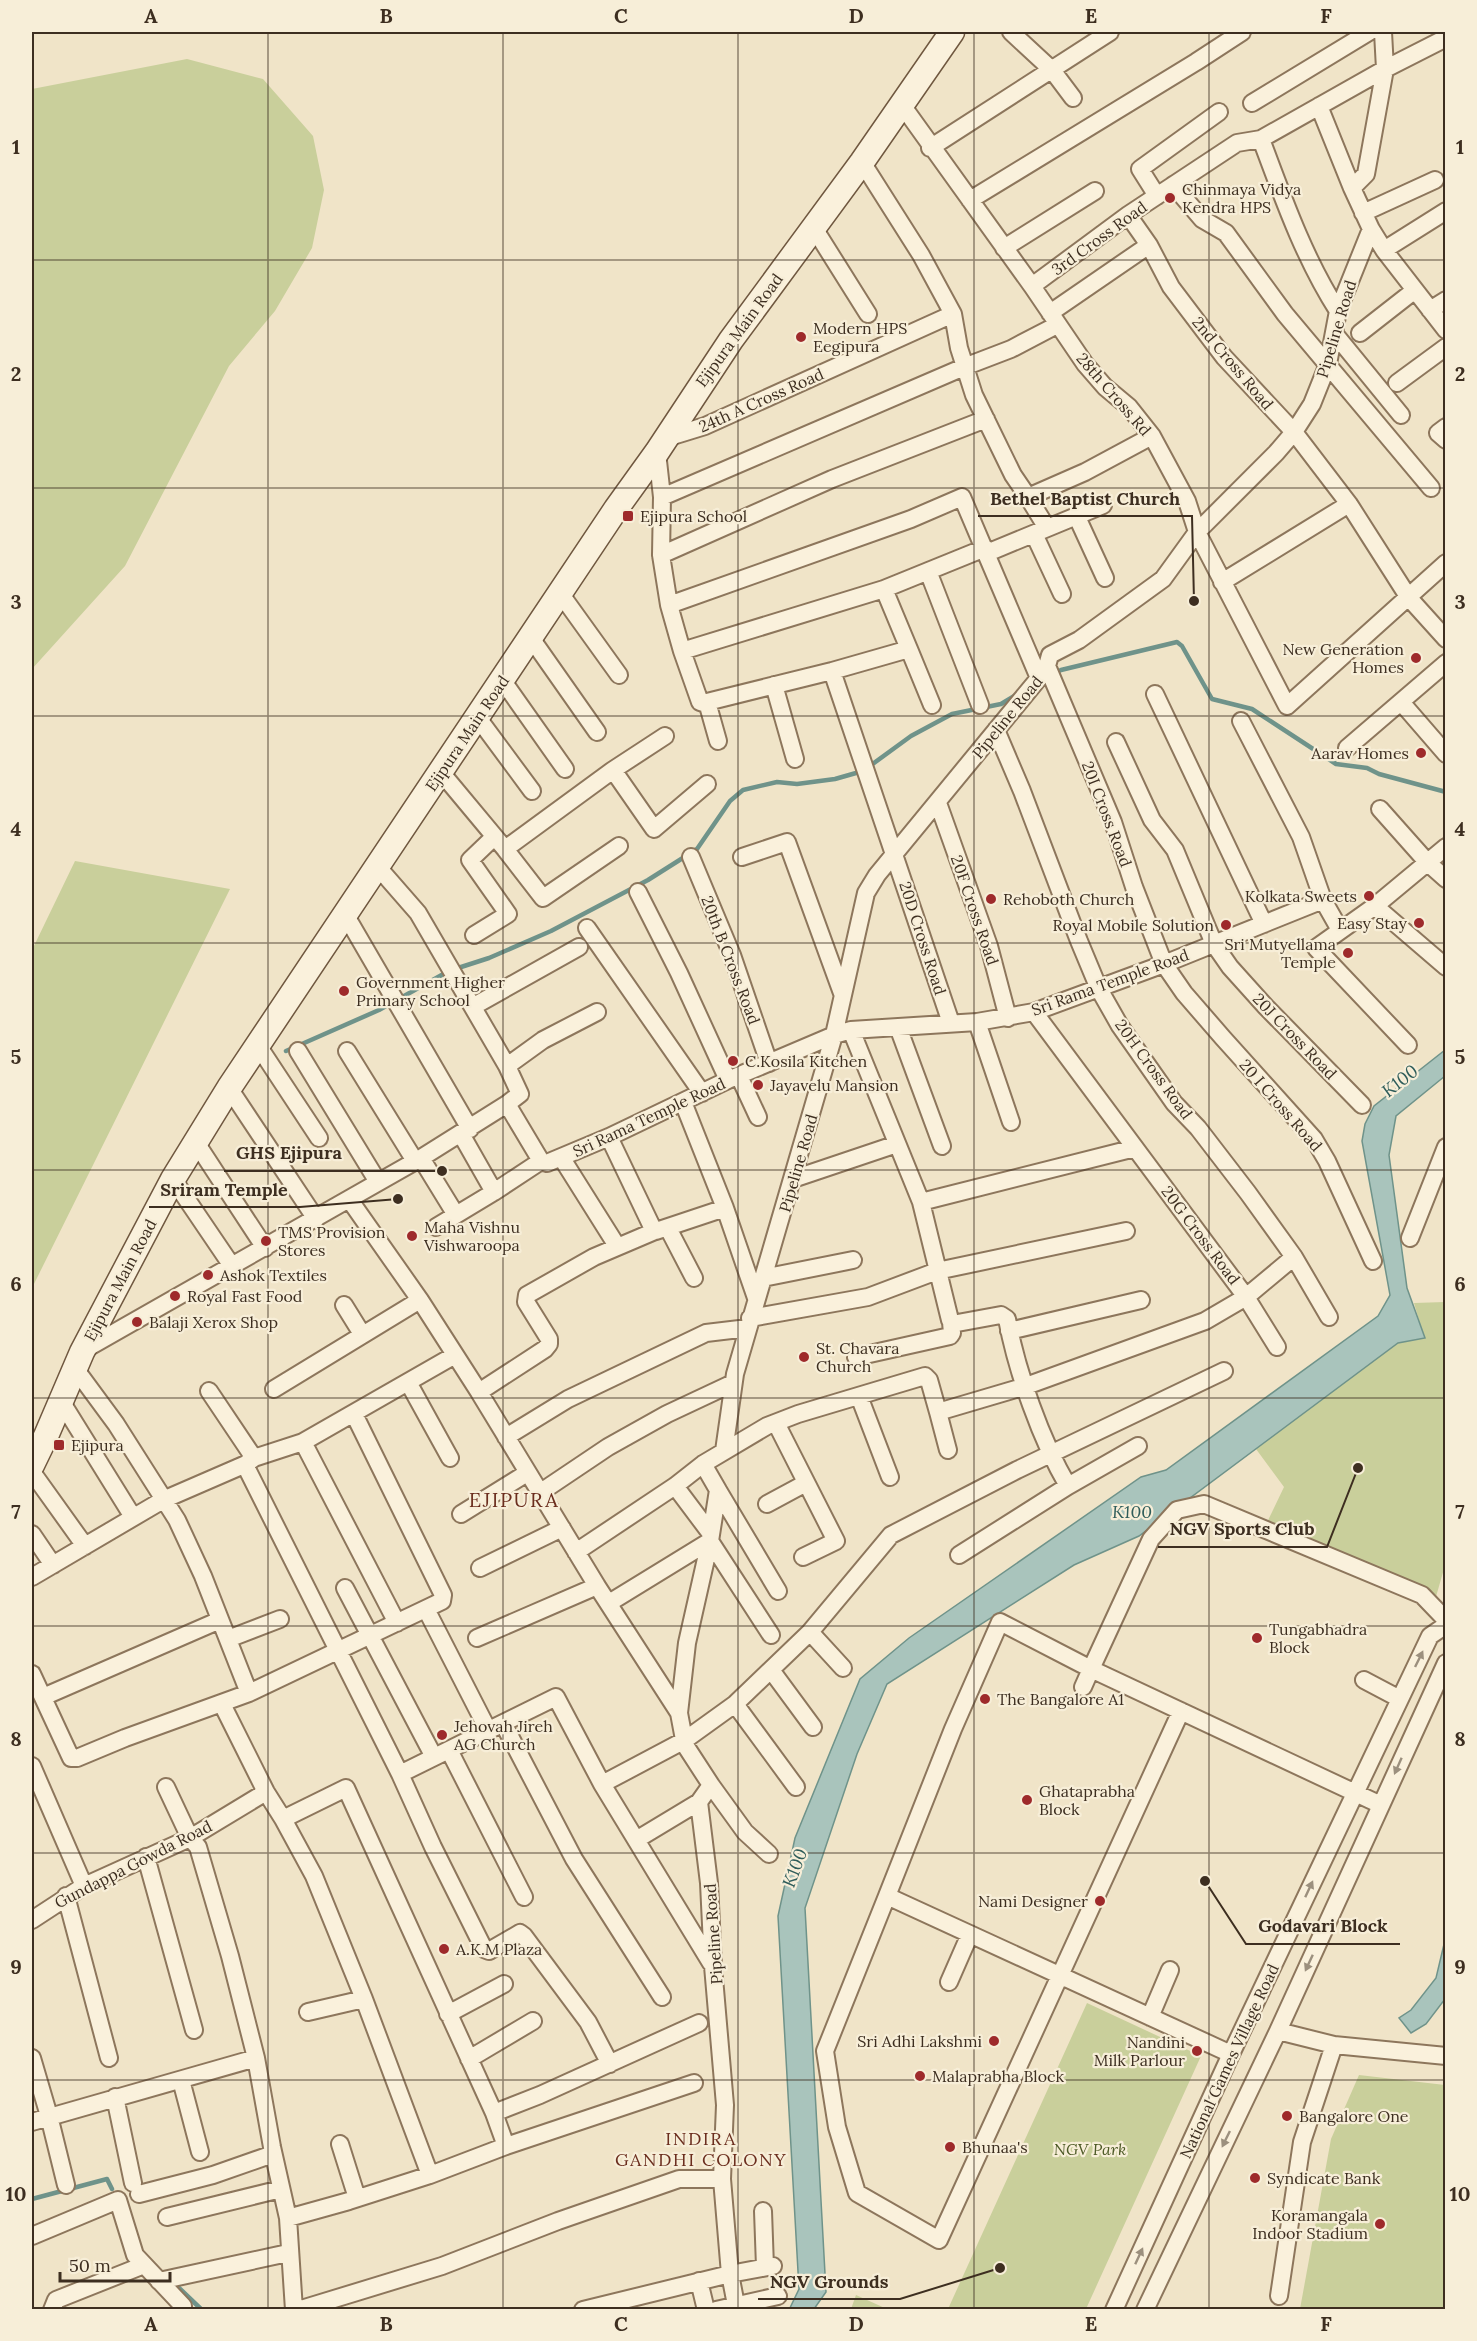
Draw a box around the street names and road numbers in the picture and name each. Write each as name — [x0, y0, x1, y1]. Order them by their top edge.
street label: 3rd Cross Road — [1047, 196, 1151, 279]
street label: Ejipura Main Road — [691, 269, 787, 391]
street label: Pipeline Road — [1312, 277, 1360, 380]
street label: 2nd Cross Road — [1188, 312, 1278, 414]
street label: 28th Cross Rd — [1073, 348, 1156, 440]
street label: 24th A Cross Road — [695, 363, 827, 437]
street label: Ejipura Main Road — [421, 671, 513, 795]
street label: Pipeline Road — [967, 671, 1047, 763]
street label: 20I Cross Road — [1078, 758, 1136, 870]
street label: 20F Cross Road — [947, 852, 1003, 968]
street label: 20D Cross Road — [895, 879, 951, 998]
street label: 20th B Cross Road — [697, 893, 765, 1028]
street label: Sri Rama Temple Road — [1029, 944, 1192, 1020]
street label: 20J Cross Road — [1249, 989, 1341, 1084]
street label: 20H Cross Road — [1111, 1015, 1197, 1123]
street label: 20 I Cross Road — [1235, 1055, 1327, 1156]
street label: Sri Rama Temple Road — [570, 1073, 729, 1161]
street label: Pipeline Road — [774, 1111, 822, 1214]
street label: 20G Cross Road — [1157, 1182, 1245, 1289]
street label: Ejipura Main Road — [79, 1215, 161, 1344]
street label: Gundappa Gowda Road — [51, 1815, 215, 1912]
street label: Pipeline Road — [699, 1883, 726, 1985]
street label: National Games Village Road — [1175, 1960, 1283, 2161]

